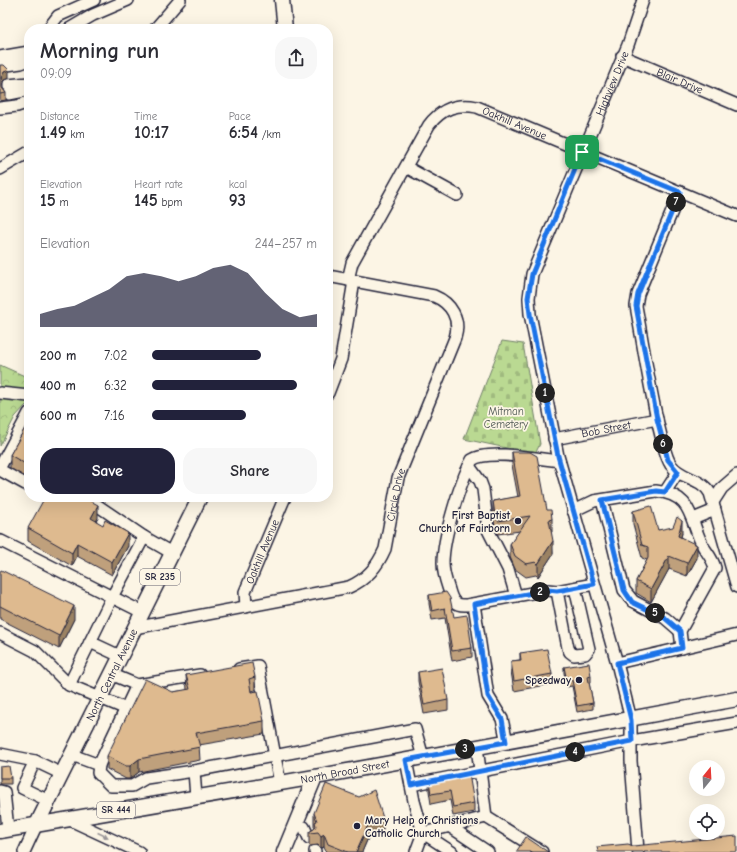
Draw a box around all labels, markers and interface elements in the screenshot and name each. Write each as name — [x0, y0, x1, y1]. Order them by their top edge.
button: share — [275, 37, 317, 79]
text: Morning run — [40, 38, 159, 64]
street label: Highview Drive — [593, 49, 631, 117]
street label: Blair Drive — [655, 65, 706, 97]
text: 09:09 — [40, 66, 72, 81]
street label: Oakhill Avenue — [481, 104, 549, 142]
text: Distance — [40, 110, 79, 123]
text: Time — [134, 110, 157, 123]
text: Pace — [229, 110, 251, 123]
text: 1.49 — [40, 123, 67, 142]
text: 10:17 — [134, 123, 169, 142]
text: 6:54 — [229, 123, 258, 142]
text: km — [67, 128, 85, 141]
text: /km — [258, 128, 281, 141]
pin — [565, 135, 599, 169]
icon: arrive — [571, 141, 593, 163]
text: Elevation — [40, 178, 82, 191]
text: Heart rate — [134, 178, 183, 191]
text: kcal — [229, 178, 247, 191]
text: 15 — [40, 191, 56, 210]
text: 145 — [134, 191, 158, 210]
text: 93 — [229, 191, 246, 210]
pin: 7 — [666, 192, 686, 212]
text: 7 — [674, 195, 678, 208]
text: m — [56, 196, 69, 209]
text: bpm — [158, 196, 182, 209]
text: Elevation — [40, 236, 90, 251]
text: 244–257 m — [255, 236, 317, 251]
text: 200 m — [40, 348, 76, 363]
text: 7:02 — [104, 348, 127, 363]
text: 400 m — [40, 378, 76, 393]
text: 6:32 — [104, 378, 127, 393]
pin: 1 — [535, 383, 555, 403]
text: 1 — [543, 386, 547, 399]
park label: Mitman Cemetery — [484, 405, 528, 431]
text: 600 m — [40, 408, 77, 423]
text: 7:16 — [104, 408, 125, 423]
street label: Bob Street — [580, 418, 633, 440]
pin: 6 — [653, 434, 673, 454]
text: 6 — [660, 437, 666, 450]
button: Save — [40, 448, 175, 494]
button: Share — [183, 448, 317, 494]
street label: Circle Drive — [384, 466, 408, 522]
place label: First Baptist Church of Fairborn — [419, 509, 510, 535]
marker: First Baptist Church of Fairborn — [513, 516, 523, 526]
street label: Oakhill Avenue — [243, 517, 282, 586]
road number: SR 235 — [140, 569, 180, 585]
pin: 2 — [530, 582, 550, 602]
text: 2 — [537, 585, 543, 598]
pin: 5 — [645, 603, 665, 623]
text: 5 — [652, 606, 658, 619]
street label: North Central Avenue — [83, 626, 140, 723]
place label: Speedway — [525, 674, 571, 687]
marker: Speedway — [574, 675, 584, 685]
pin: 3 — [455, 739, 475, 759]
text: 3 — [462, 742, 468, 755]
pin: 4 — [565, 742, 585, 762]
text: 4 — [572, 745, 578, 758]
street label: North Broad Street — [300, 757, 391, 786]
north arrow — [689, 760, 725, 796]
map controls — [689, 760, 725, 840]
road number: SR 444 — [97, 802, 135, 818]
button: locate — [689, 804, 725, 840]
place label: Mary Help of Christians Catholic Church — [365, 814, 478, 840]
marker: Mary Help of Christians Catholic Church — [352, 821, 362, 831]
one-way arrow — [97, 832, 109, 838]

